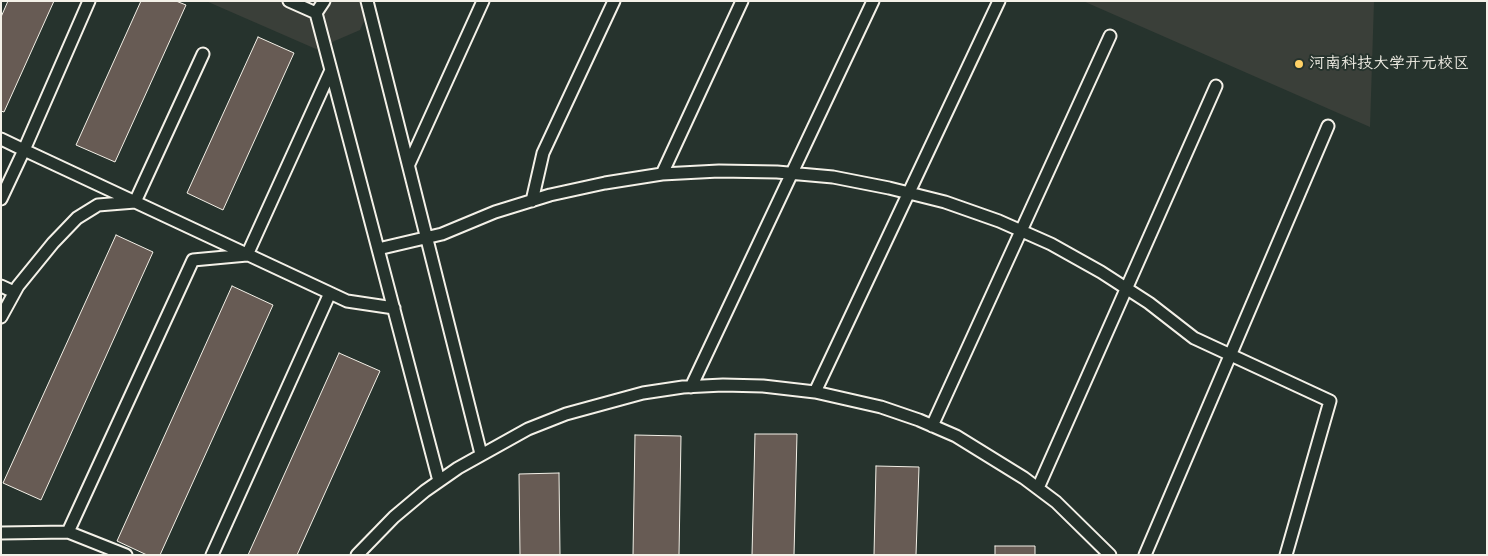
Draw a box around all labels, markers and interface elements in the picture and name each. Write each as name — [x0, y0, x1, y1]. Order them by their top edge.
place label: 河南科技大学开元校区 — [1309, 54, 1469, 74]
marker: 河南科技大学开元校区 — [1293, 58, 1305, 70]

